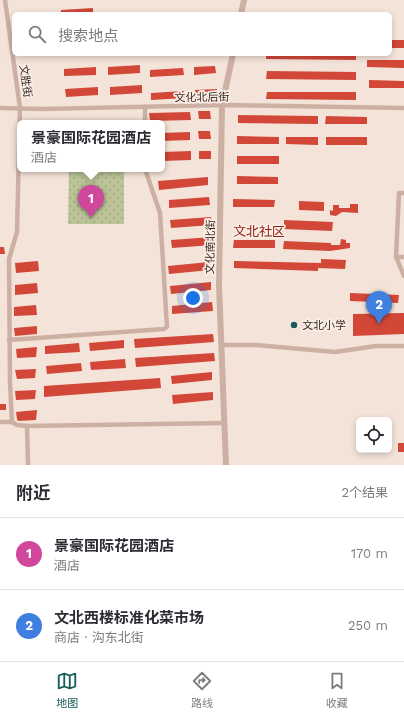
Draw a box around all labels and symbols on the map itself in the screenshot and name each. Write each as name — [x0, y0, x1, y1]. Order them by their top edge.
street label: 文胜街 — [17, 64, 34, 98]
street label: 文化北后街 — [174, 91, 230, 104]
pin: 1 — [78, 185, 104, 218]
street label: 文化南北街 — [204, 219, 217, 275]
district label: 文北社区 — [233, 224, 285, 239]
your location — [183, 288, 203, 308]
pin: 2 — [366, 291, 392, 324]
place label: 文北小学 — [302, 319, 346, 332]
marker: 文北小学 — [289, 320, 299, 330]

